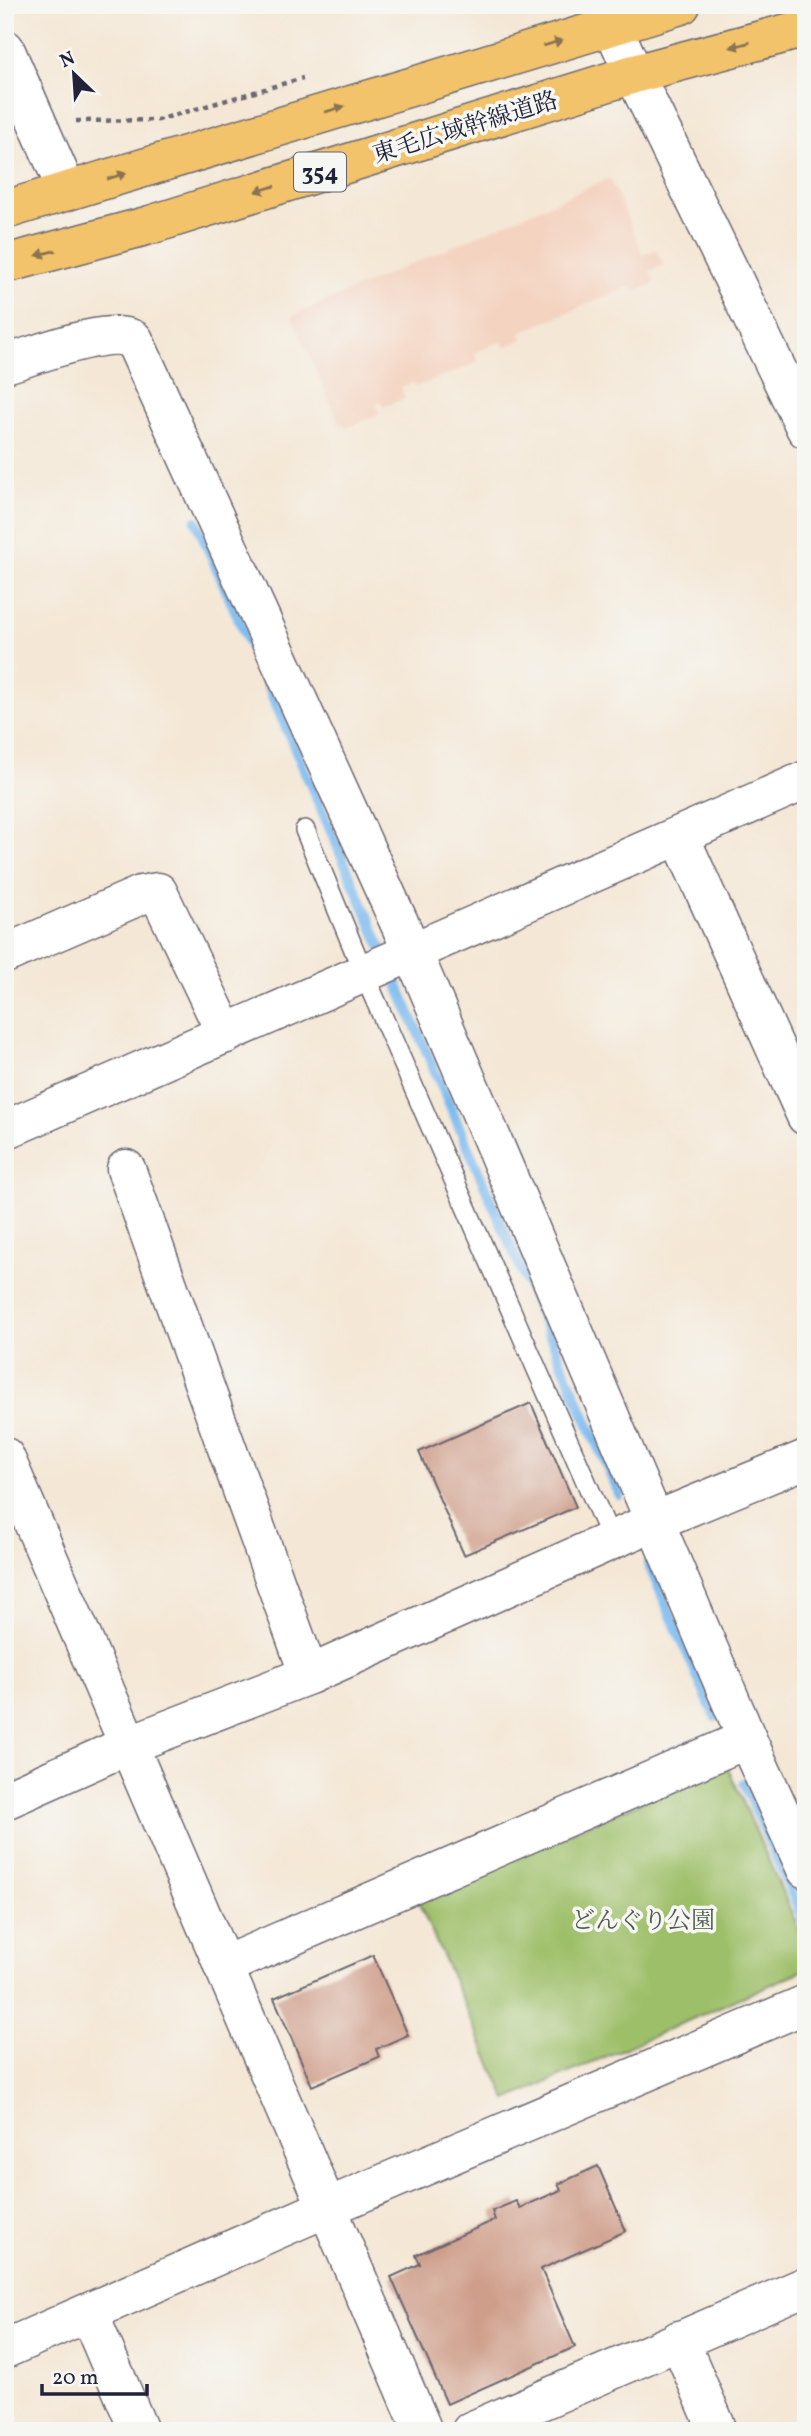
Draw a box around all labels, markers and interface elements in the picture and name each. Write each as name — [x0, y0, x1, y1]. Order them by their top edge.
one-way arrow — [542, 37, 563, 47]
north arrow — [38, 38, 108, 108]
one-way arrow — [729, 41, 750, 51]
text: N — [56, 46, 80, 75]
street label: 東毛広域幹線道路 — [369, 85, 562, 173]
one-way arrow — [325, 104, 346, 114]
road number: 354 — [294, 153, 346, 192]
one-way arrow — [107, 170, 128, 180]
one-way arrow — [254, 185, 275, 195]
one-way arrow — [35, 249, 56, 259]
park label: どんぐり公園 — [571, 1905, 715, 1939]
scale bar — [42, 2352, 147, 2396]
text: 20 m — [52, 2364, 98, 2393]

